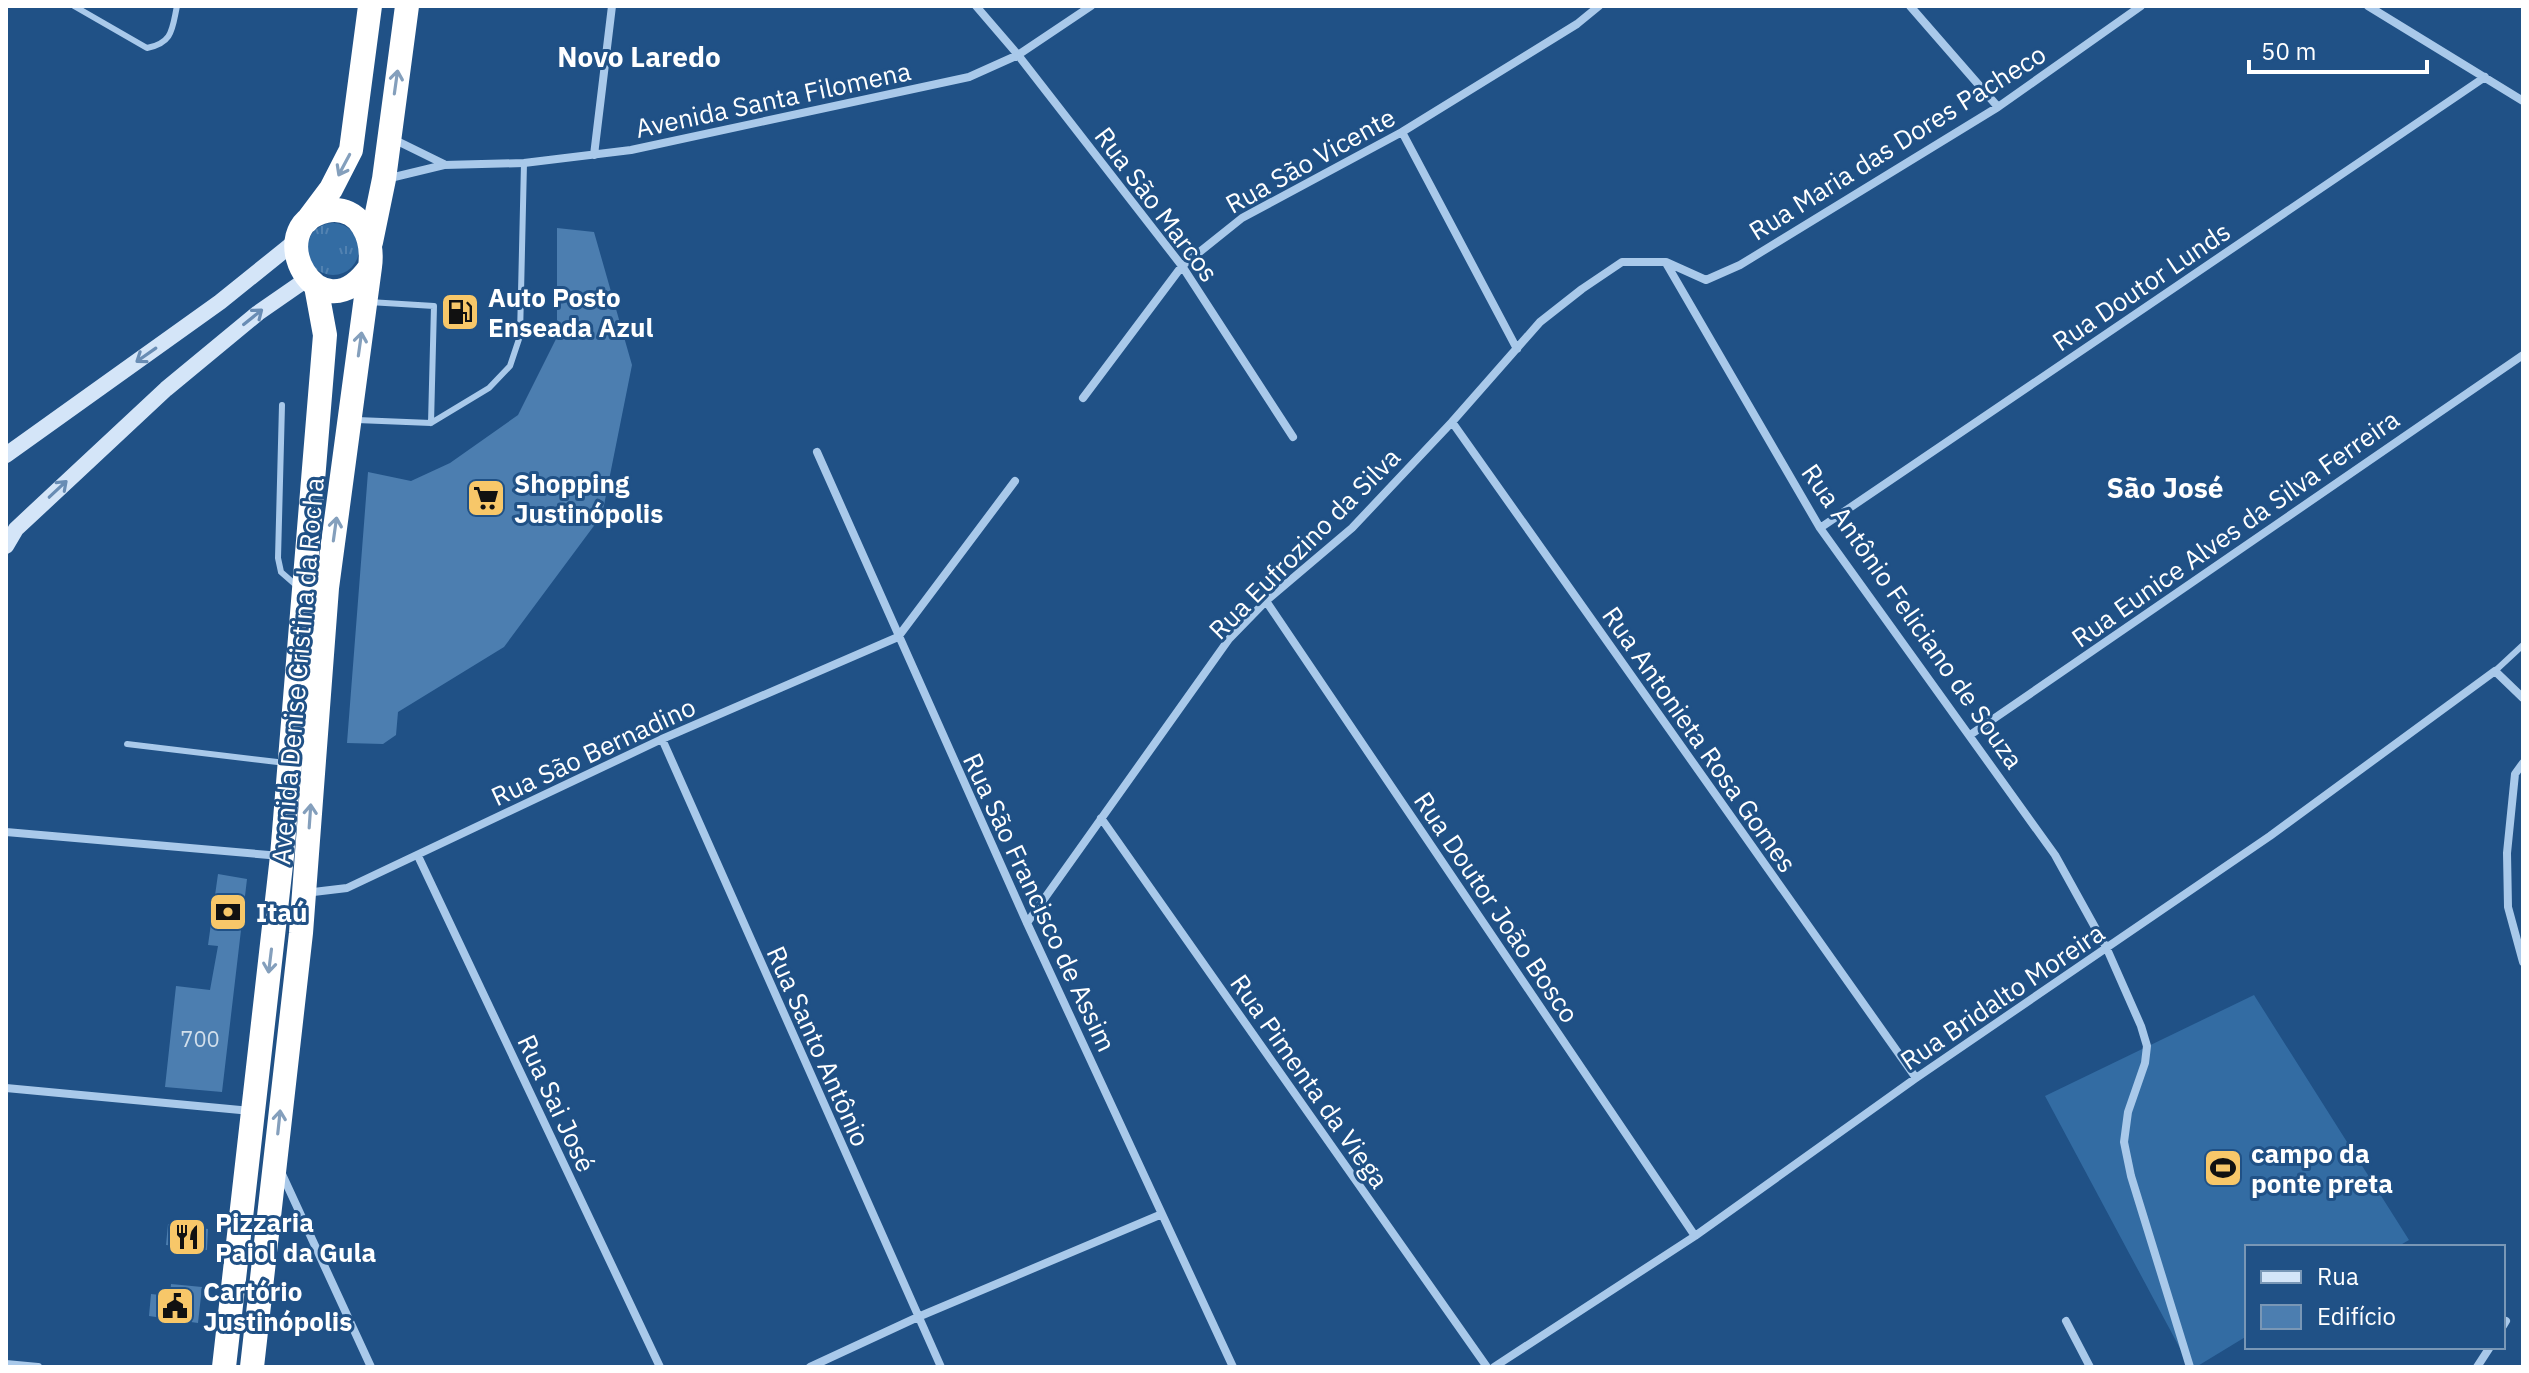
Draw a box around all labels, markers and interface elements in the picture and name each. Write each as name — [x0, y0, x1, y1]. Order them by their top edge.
scale bar — [2249, 24, 2427, 74]
text: 50 m — [2261, 35, 2316, 67]
street label: Rua Maria das Dores Pacheco — [1742, 37, 2052, 247]
district label: Novo Laredo — [557, 38, 721, 75]
street label: Avenida Santa Filomena — [632, 53, 914, 145]
one-way arrow — [389, 70, 404, 96]
street label: Rua São Vicente — [1219, 99, 1401, 221]
street label: Rua São Marcos — [1088, 120, 1226, 288]
one-way arrow — [335, 152, 351, 176]
street label: Rua Doutor Lunds — [2045, 214, 2237, 358]
place label: Auto Posto Enseada Azul — [488, 280, 654, 344]
fuel station icon: Auto Posto Enseada Azul — [439, 291, 481, 333]
one-way arrow — [242, 308, 263, 326]
one-way arrow — [353, 331, 368, 357]
one-way arrow — [135, 347, 157, 363]
street label: Rua Eunice Alves da Silva Ferreira — [2065, 401, 2406, 654]
street label: Rua Eufrozino da Silva — [1201, 440, 1407, 646]
street label: Rua Antônio Feliciano de Souza — [1794, 457, 2032, 775]
place label: Shopping Justinópolis — [514, 466, 663, 530]
district label: São José — [2106, 469, 2224, 506]
street label: Avenida Denise Cristina da Rocha — [263, 476, 331, 866]
supermarket icon: Shopping Justinópolis — [465, 477, 507, 519]
one-way arrow — [48, 481, 68, 499]
one-way arrow — [328, 517, 343, 542]
street label: Rua Antonieta Rosa Gomes — [1595, 599, 1805, 879]
street label: Rua São Bernadino — [485, 689, 701, 813]
street label: Rua São Francisco de Assim — [956, 747, 1124, 1057]
street label: Rua Doutor João Bosco — [1407, 785, 1587, 1029]
one-way arrow — [303, 803, 318, 830]
bank icon: Itaú — [207, 891, 249, 933]
place label: Itaú — [256, 895, 307, 929]
street label: Rua Bridalto Moreira — [1893, 915, 2111, 1077]
street label: Rua Santo Antônio — [760, 941, 878, 1151]
one-way arrow — [262, 948, 277, 973]
street label: Rua Pimenta da Viega — [1223, 967, 1397, 1195]
house number: 700 — [180, 1024, 220, 1053]
street label: Rua Sai José — [510, 1029, 604, 1177]
one-way arrow — [272, 1110, 287, 1136]
place label: campo da ponte preta — [2251, 1136, 2393, 1200]
sports icon: campo da ponte preta — [2202, 1147, 2244, 1189]
place label: Pizzaria Paiol da Gula — [215, 1205, 376, 1269]
restaurant icon: Pizzaria Paiol da Gula — [166, 1216, 208, 1258]
legend — [2245, 1245, 2505, 1349]
text: Rua — [2317, 1260, 2359, 1292]
place label: Cartório Justinópolis — [203, 1274, 352, 1338]
public building icon: Cartório Justinópolis — [154, 1285, 196, 1327]
text: Edifício — [2317, 1300, 2396, 1332]

